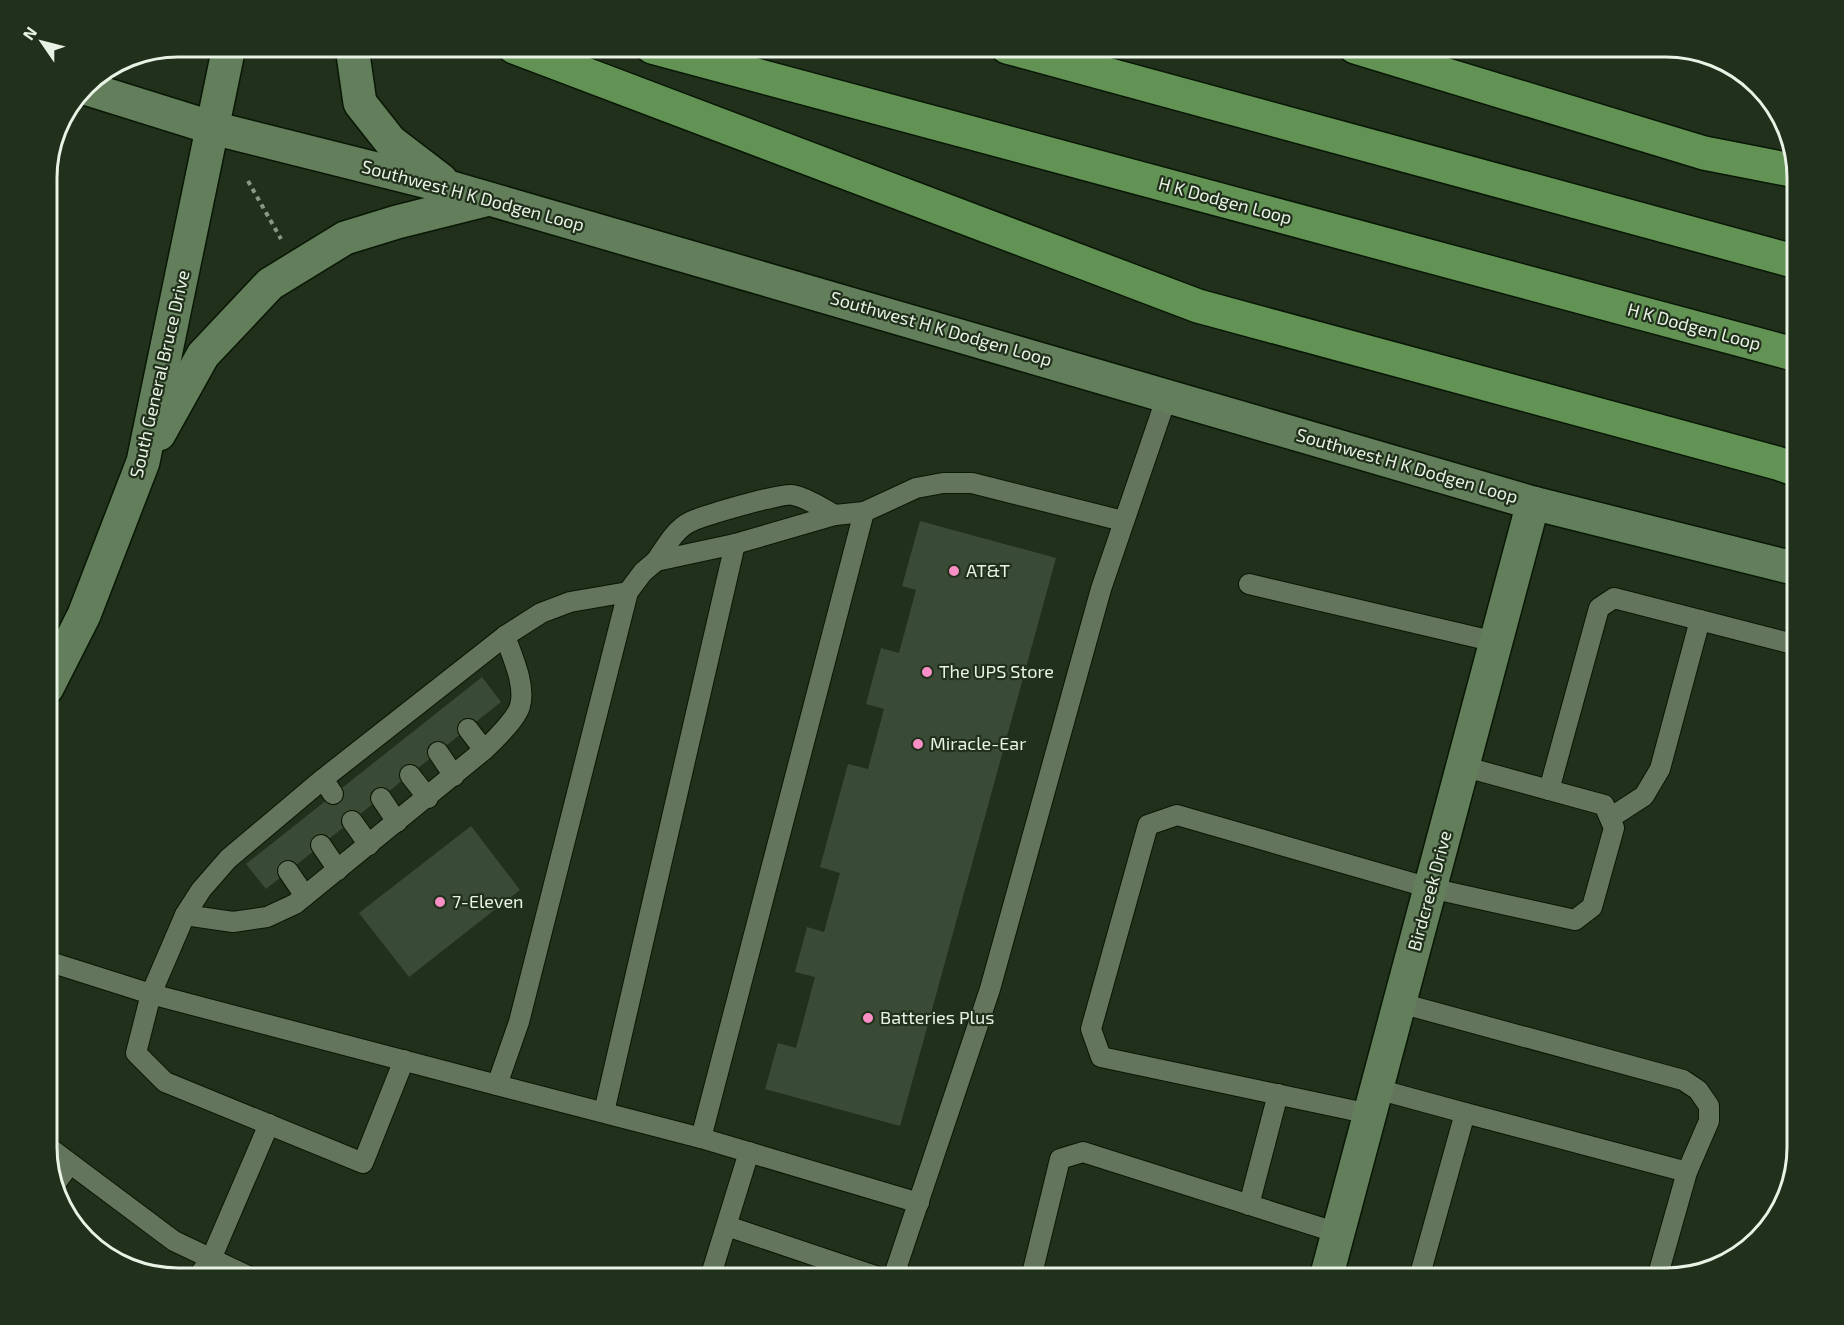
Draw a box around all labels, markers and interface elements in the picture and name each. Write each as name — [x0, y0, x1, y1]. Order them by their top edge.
north arrow — [12, 12, 72, 72]
text: N — [18, 23, 40, 43]
street label: Southwest H K Dodgen Loop — [360, 155, 587, 235]
street label: H K Dodgen Loop — [1156, 172, 1294, 228]
street label: South General Bruce Drive — [124, 268, 194, 480]
street label: Southwest H K Dodgen Loop — [828, 286, 1055, 370]
street label: H K Dodgen Loop — [1625, 298, 1763, 354]
street label: Southwest H K Dodgen Loop — [1294, 423, 1521, 507]
place label: AT&T — [966, 559, 1010, 581]
marker: AT&T — [947, 564, 961, 578]
place label: The UPS Store — [939, 660, 1054, 682]
marker: The UPS Store — [920, 665, 934, 679]
place label: Miracle-Ear — [930, 732, 1026, 754]
marker: Miracle-Ear — [911, 737, 925, 751]
street label: Birdcreek Drive — [1402, 828, 1456, 953]
place label: 7-Eleven — [452, 890, 524, 912]
marker: 7-Eleven — [433, 895, 447, 909]
place label: Batteries Plus — [880, 1006, 994, 1028]
marker: Batteries Plus — [861, 1011, 875, 1025]

